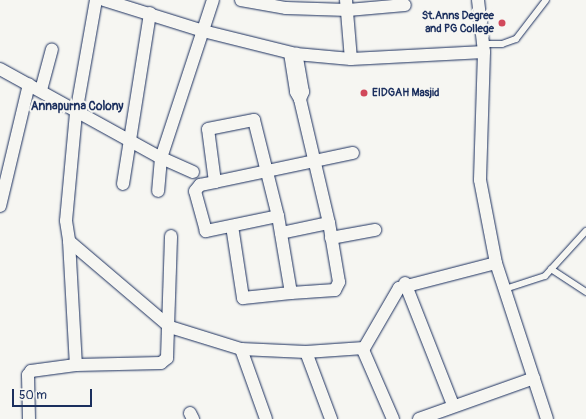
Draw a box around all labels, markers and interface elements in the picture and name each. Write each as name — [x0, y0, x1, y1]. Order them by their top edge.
place label: St.Anns Degree and PG College — [422, 10, 494, 36]
marker: St.Anns Degree and PG College — [497, 18, 507, 28]
place label: EIDGAH Masjid — [372, 86, 439, 100]
marker: EIDGAH Masjid — [359, 88, 369, 98]
district label: Annapurna Colony — [31, 100, 123, 114]
scale bar — [14, 381, 94, 407]
text: 50 m — [19, 388, 47, 403]

